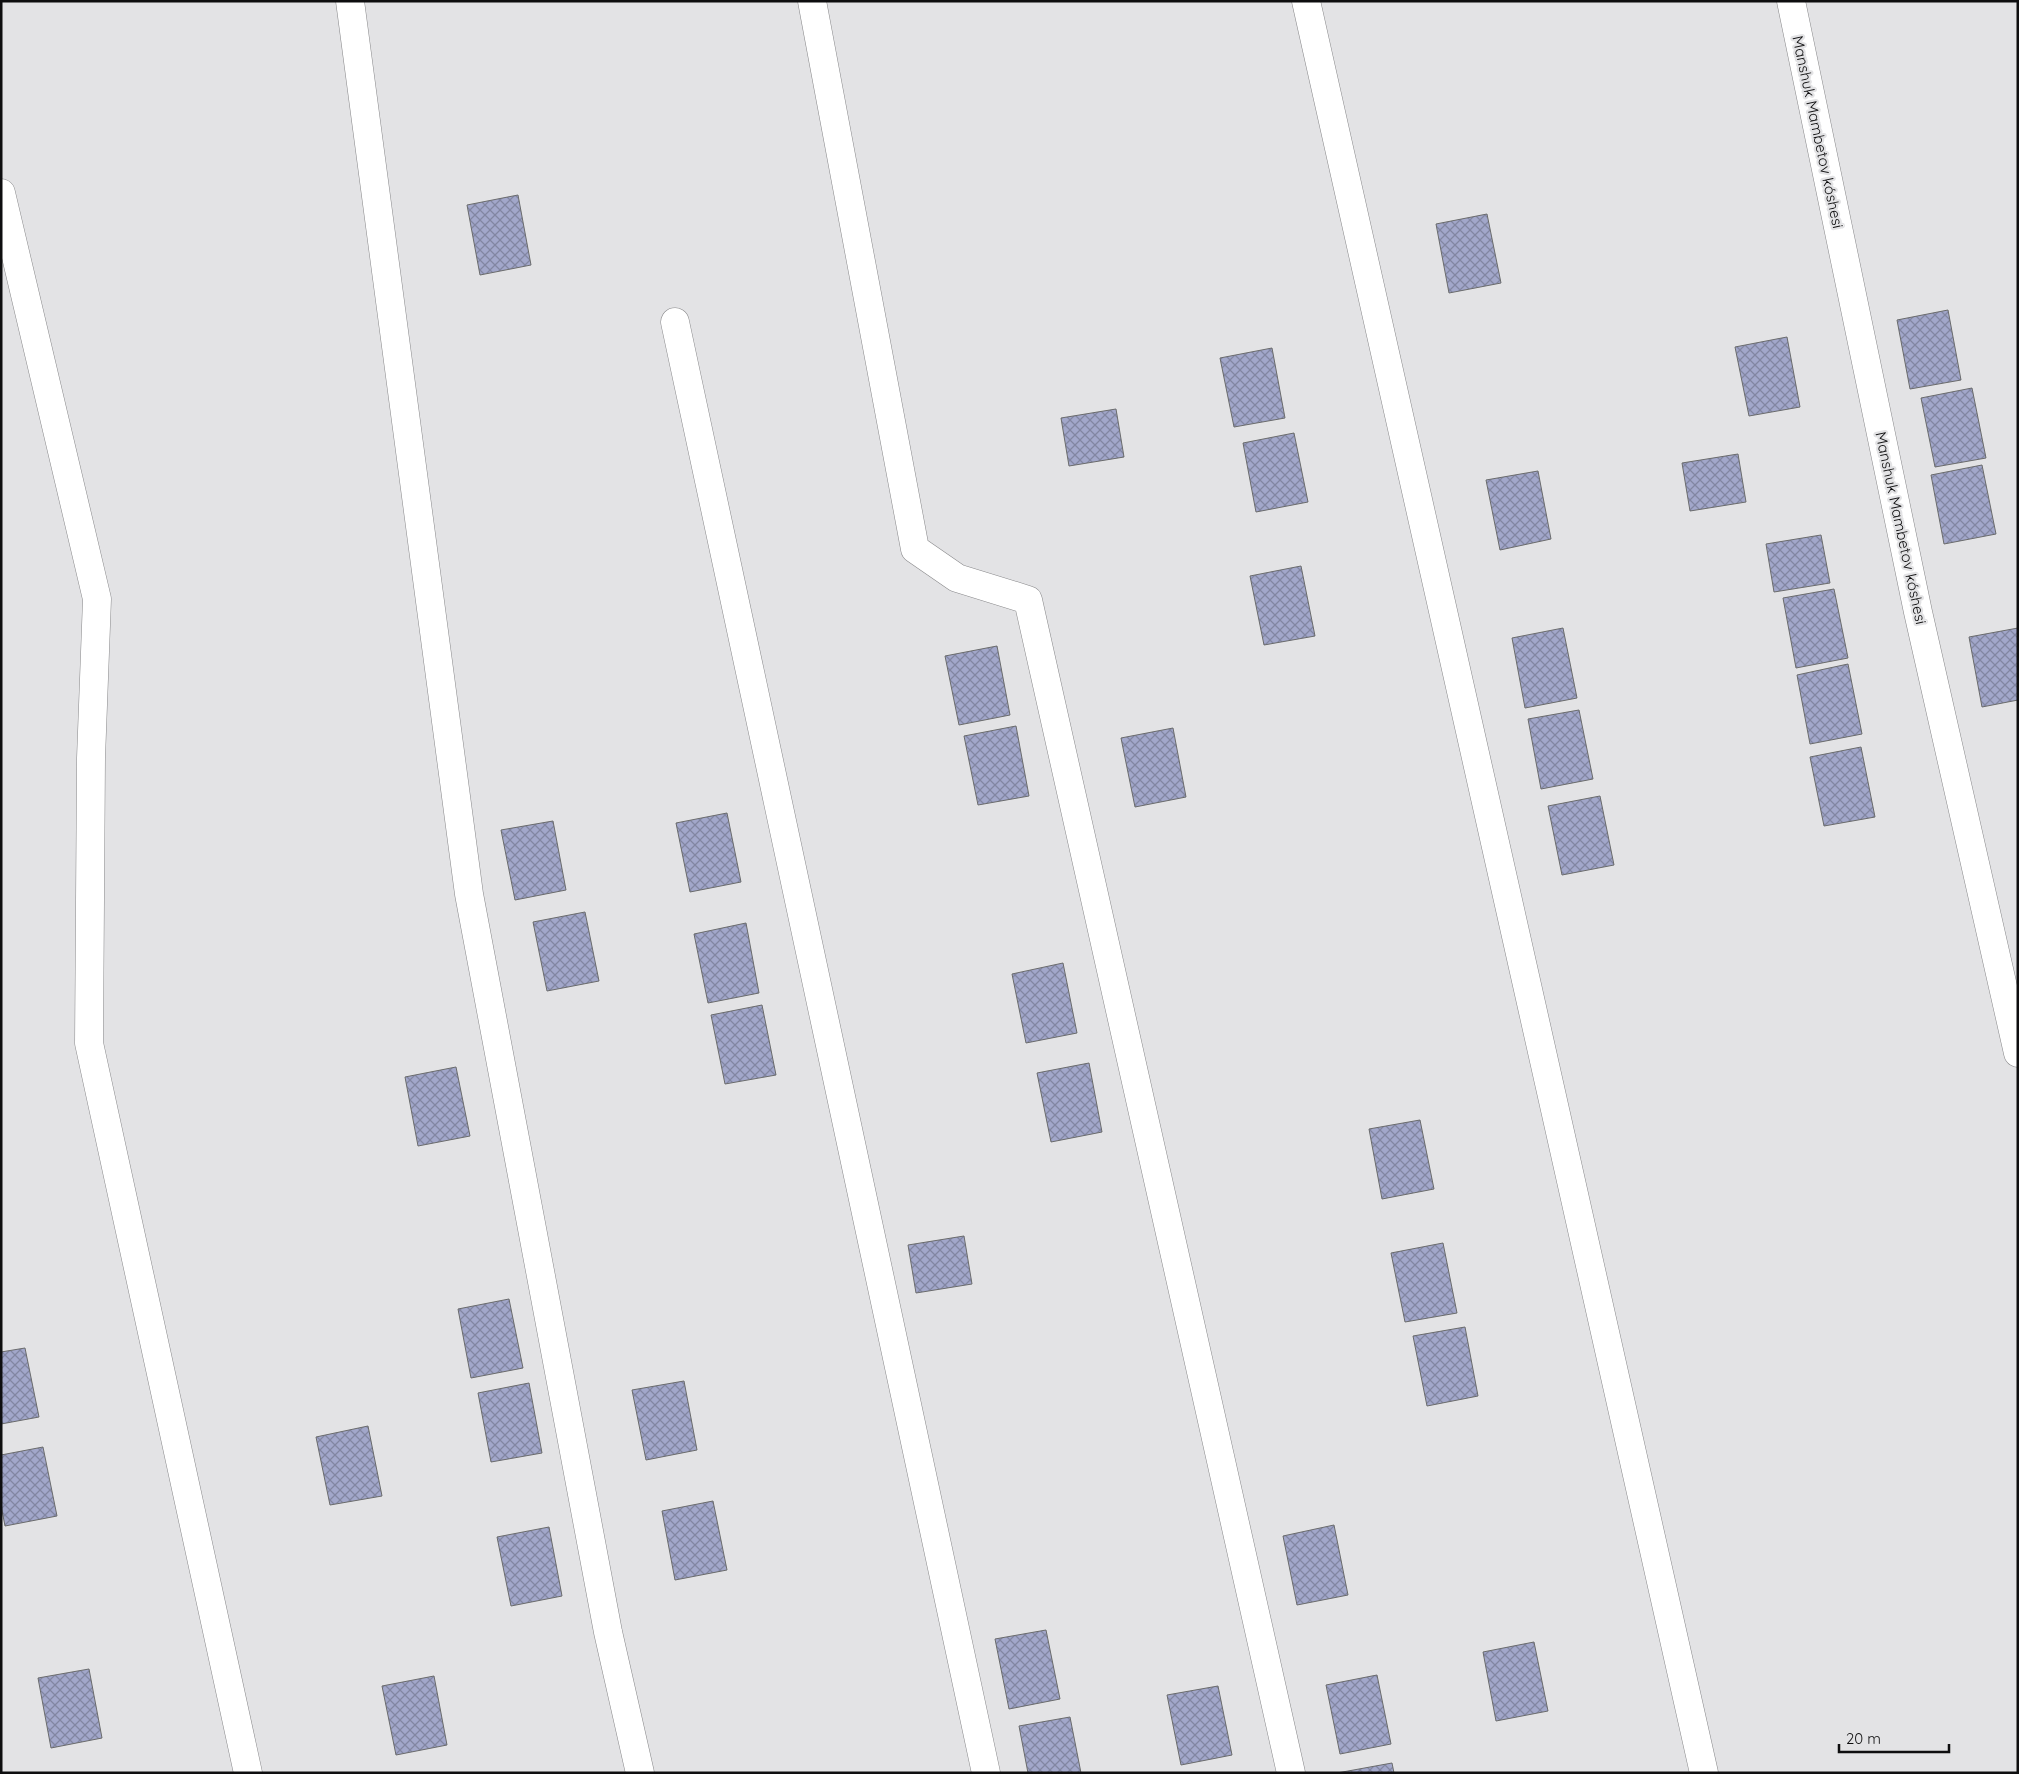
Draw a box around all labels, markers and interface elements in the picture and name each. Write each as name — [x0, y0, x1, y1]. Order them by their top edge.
street label: Manshuk Mambetov kóshesi — [1788, 34, 1848, 230]
street label: Manshuk Mambetov kóshesi — [1871, 430, 1931, 626]
scale bar — [1839, 1722, 1949, 1754]
text: 20 m — [1846, 1729, 1881, 1748]

